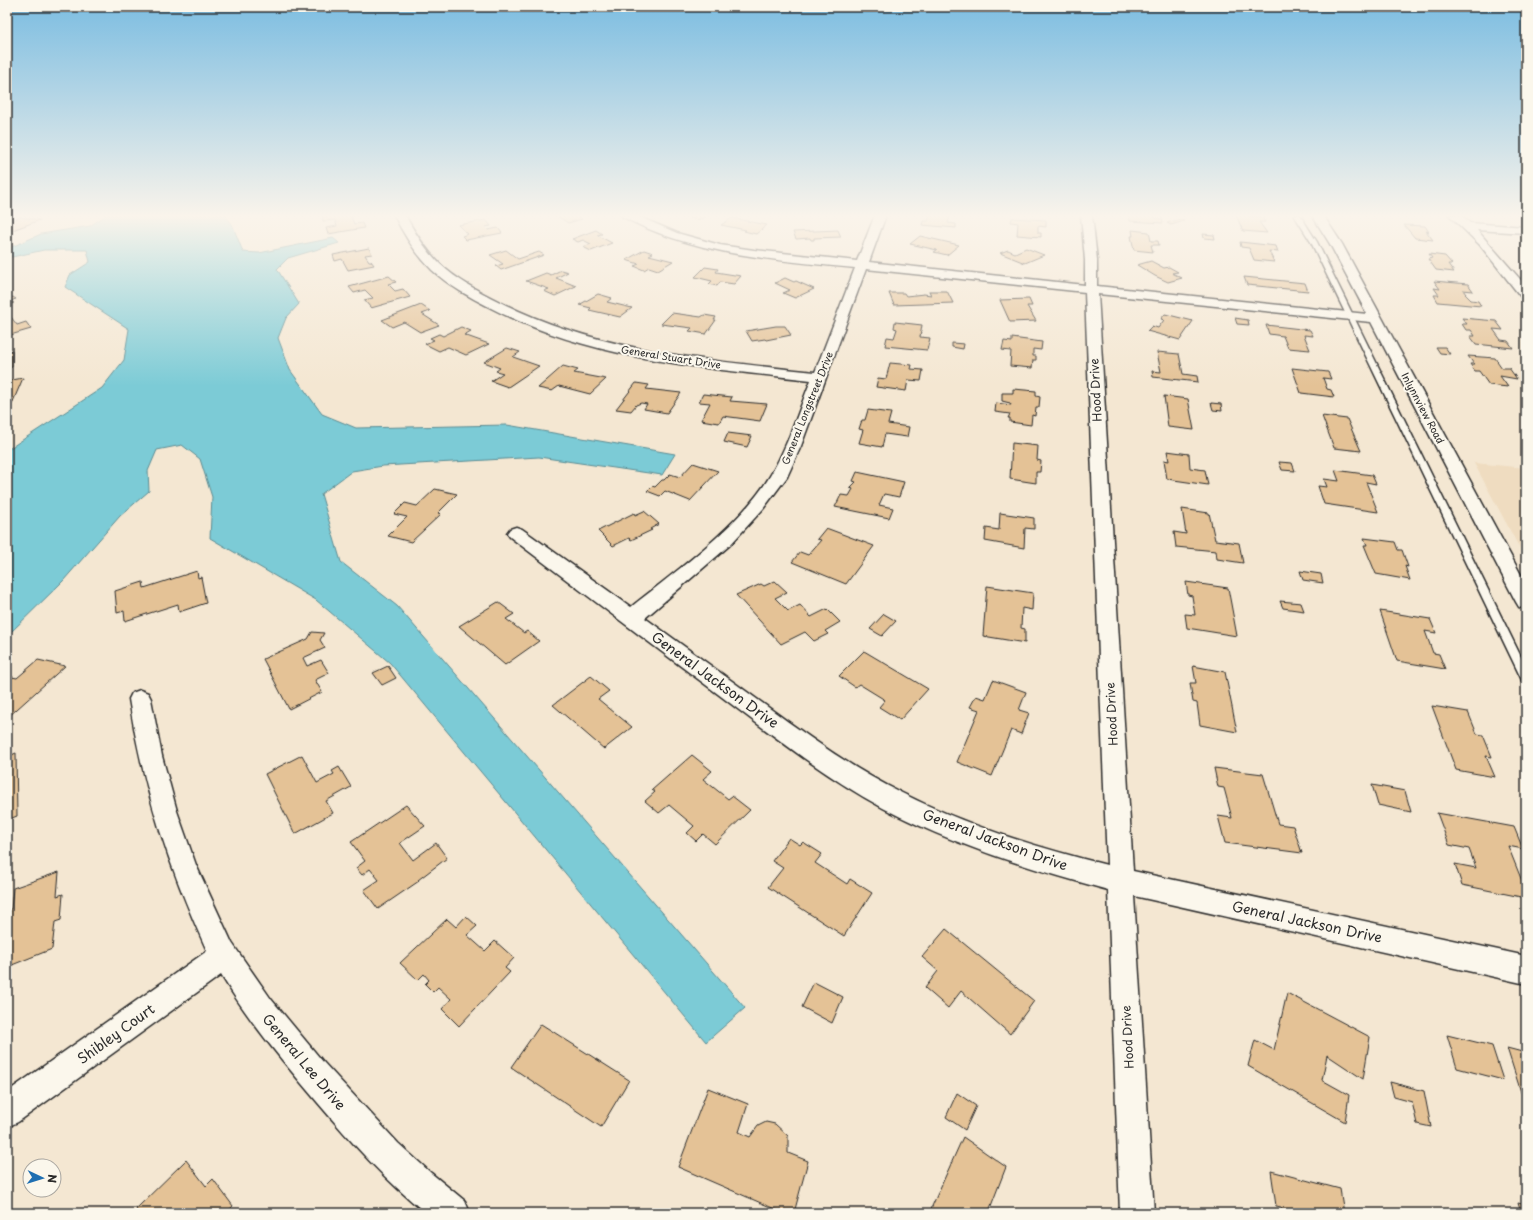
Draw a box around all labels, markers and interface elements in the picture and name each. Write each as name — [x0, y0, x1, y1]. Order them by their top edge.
street label: General Stuart Drive — [620, 341, 722, 372]
street label: General Longstreet Drive — [777, 349, 836, 467]
street label: Hood Drive — [1084, 358, 1106, 422]
street label: Inlynnview Road — [1398, 369, 1449, 446]
street label: General Jackson Drive — [647, 626, 783, 733]
street label: Hood Drive — [1100, 682, 1122, 746]
street label: General Jackson Drive — [920, 804, 1071, 876]
street label: General Jackson Drive — [1230, 895, 1384, 948]
street label: Shibley Court — [73, 998, 159, 1069]
street label: Hood Drive — [1116, 1005, 1138, 1069]
street label: General Lee Drive — [258, 1009, 351, 1115]
north arrow — [22, 1158, 62, 1198]
text: N — [44, 1174, 61, 1184]

